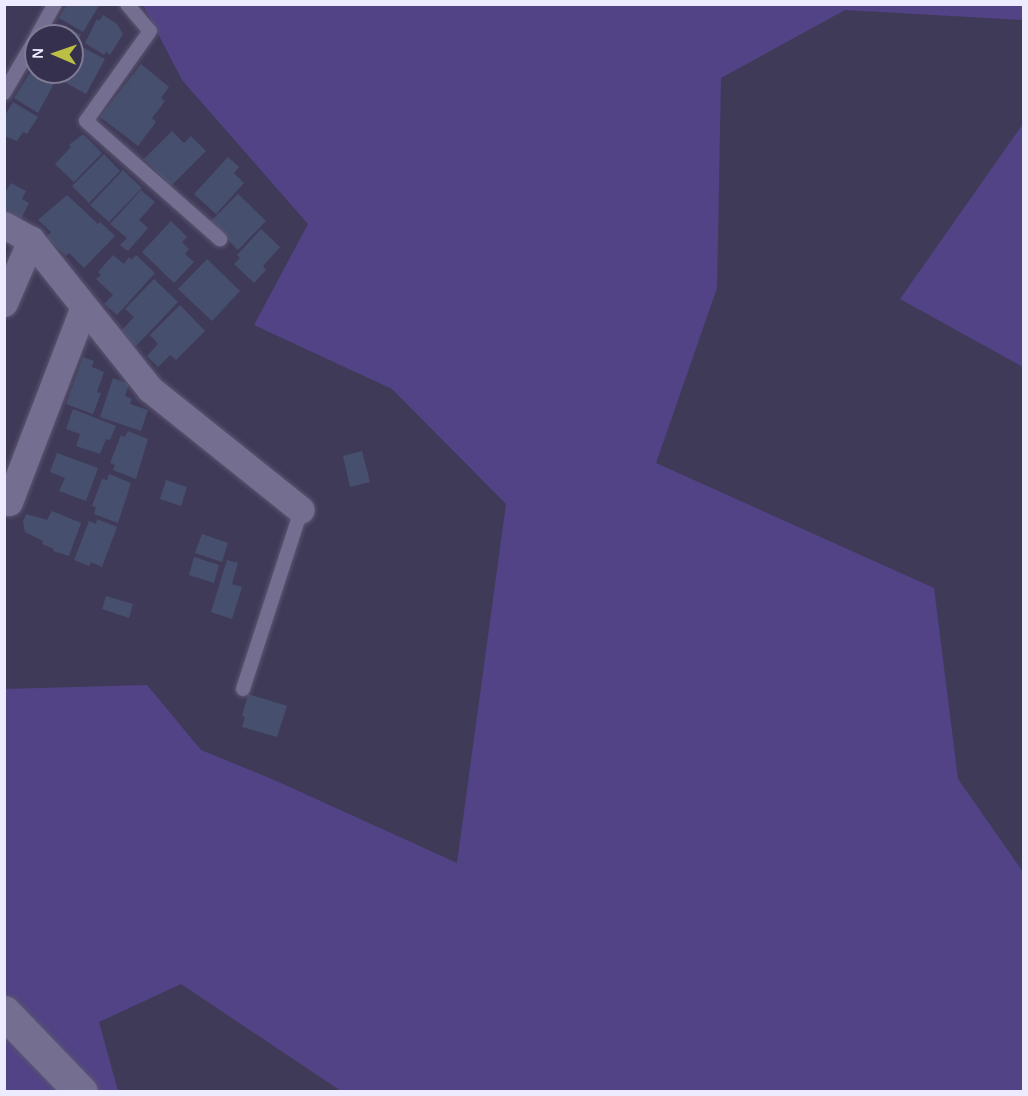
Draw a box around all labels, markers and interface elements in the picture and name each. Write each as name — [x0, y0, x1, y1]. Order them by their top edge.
north arrow — [24, 24, 84, 84]
text: N — [28, 47, 47, 60]

